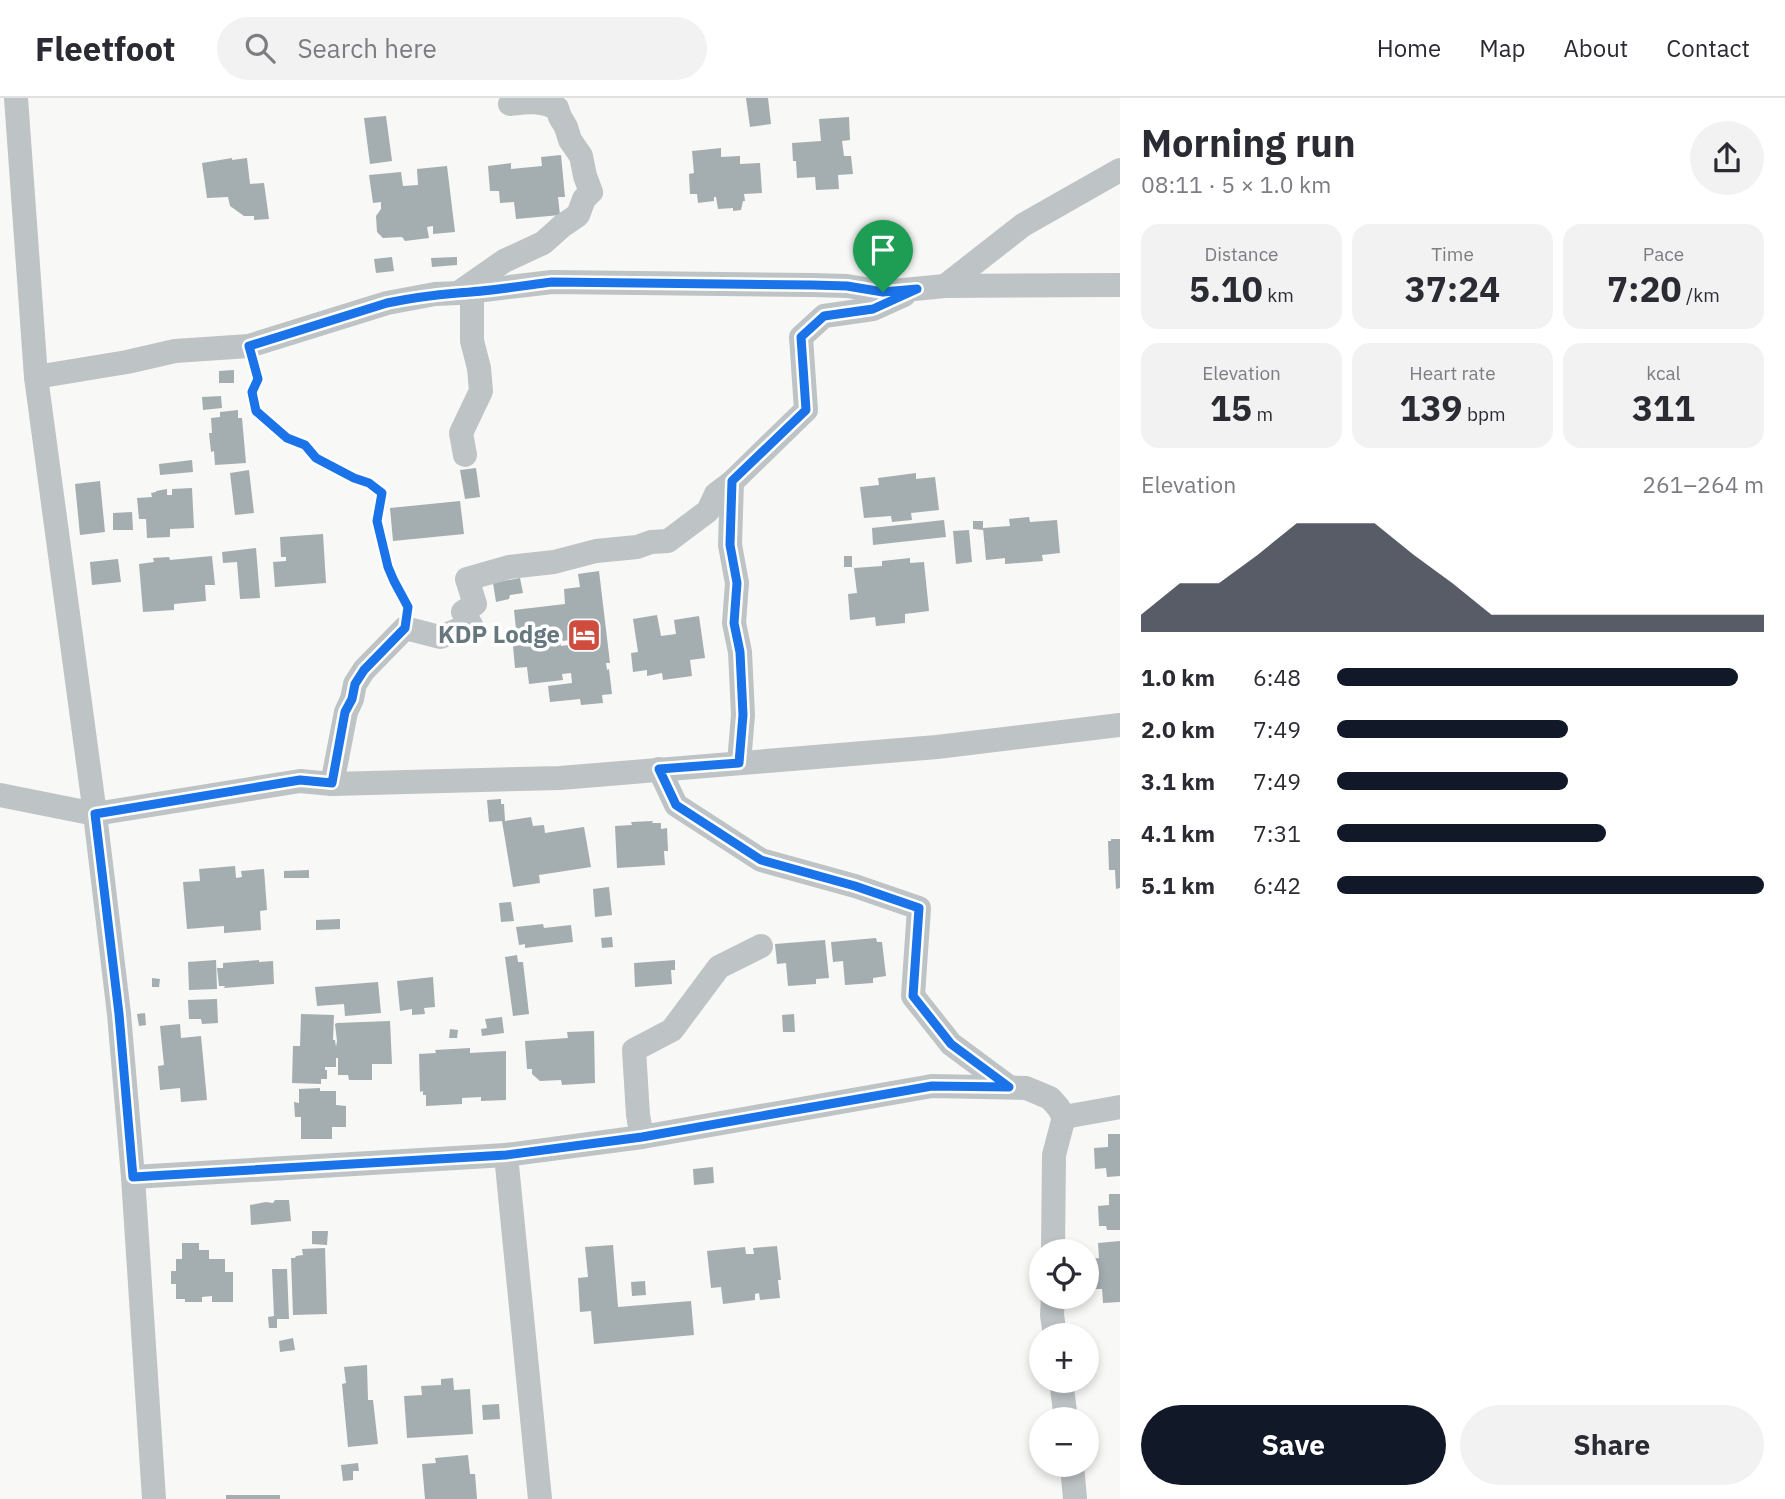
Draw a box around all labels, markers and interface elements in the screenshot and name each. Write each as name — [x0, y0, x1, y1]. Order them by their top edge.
search box — [217, 17, 707, 80]
text: Fleetfoot — [35, 27, 175, 70]
icon: search — [241, 29, 279, 67]
text: Search here — [297, 31, 437, 65]
text: Home — [1377, 32, 1441, 64]
text: Map — [1479, 32, 1525, 64]
text: About — [1563, 32, 1628, 64]
text: Contact — [1666, 32, 1750, 64]
text: Morning run — [1141, 118, 1356, 167]
button: share — [1690, 121, 1764, 195]
text: 08:11 · 5 × 1.0 km — [1141, 169, 1331, 199]
pin — [853, 220, 913, 292]
icon: arrive — [864, 231, 902, 269]
text: Distance — [1204, 242, 1279, 266]
text: Time — [1431, 242, 1474, 266]
text: Pace — [1643, 242, 1684, 266]
text: 5.10 — [1189, 266, 1263, 312]
text: 37:24 — [1405, 266, 1500, 312]
text: 7:20 — [1607, 266, 1682, 312]
text: km — [1263, 283, 1294, 307]
text: /km — [1682, 283, 1720, 307]
text: Elevation — [1202, 361, 1281, 385]
text: Heart rate — [1409, 361, 1496, 385]
text: kcal — [1646, 361, 1681, 385]
text: 15 — [1210, 385, 1252, 431]
text: 139 — [1399, 385, 1462, 431]
text: 311 — [1632, 385, 1695, 431]
text: m — [1252, 402, 1273, 426]
text: bpm — [1462, 402, 1506, 426]
text: Elevation — [1141, 469, 1236, 499]
text: 261–264 m — [1642, 469, 1764, 499]
hotel icon: KDP Lodge — [565, 616, 603, 654]
place label: KDP Lodge — [438, 618, 560, 650]
text: 1.0 km — [1141, 662, 1215, 692]
text: 6:48 — [1253, 662, 1301, 692]
text: 2.0 km — [1141, 714, 1215, 744]
text: 7:49 — [1253, 714, 1301, 744]
text: 3.1 km — [1141, 766, 1215, 796]
text: 7:49 — [1253, 766, 1301, 796]
text: 4.1 km — [1141, 818, 1215, 848]
text: 7:31 — [1253, 818, 1301, 848]
text: 5.1 km — [1141, 870, 1215, 900]
text: 6:42 — [1253, 870, 1301, 900]
map controls — [1029, 1239, 1099, 1477]
button: locate — [1029, 1239, 1099, 1309]
button: + — [1029, 1323, 1099, 1393]
button: Save — [1141, 1405, 1446, 1485]
button: Share — [1460, 1405, 1764, 1485]
button: − — [1029, 1407, 1099, 1477]

